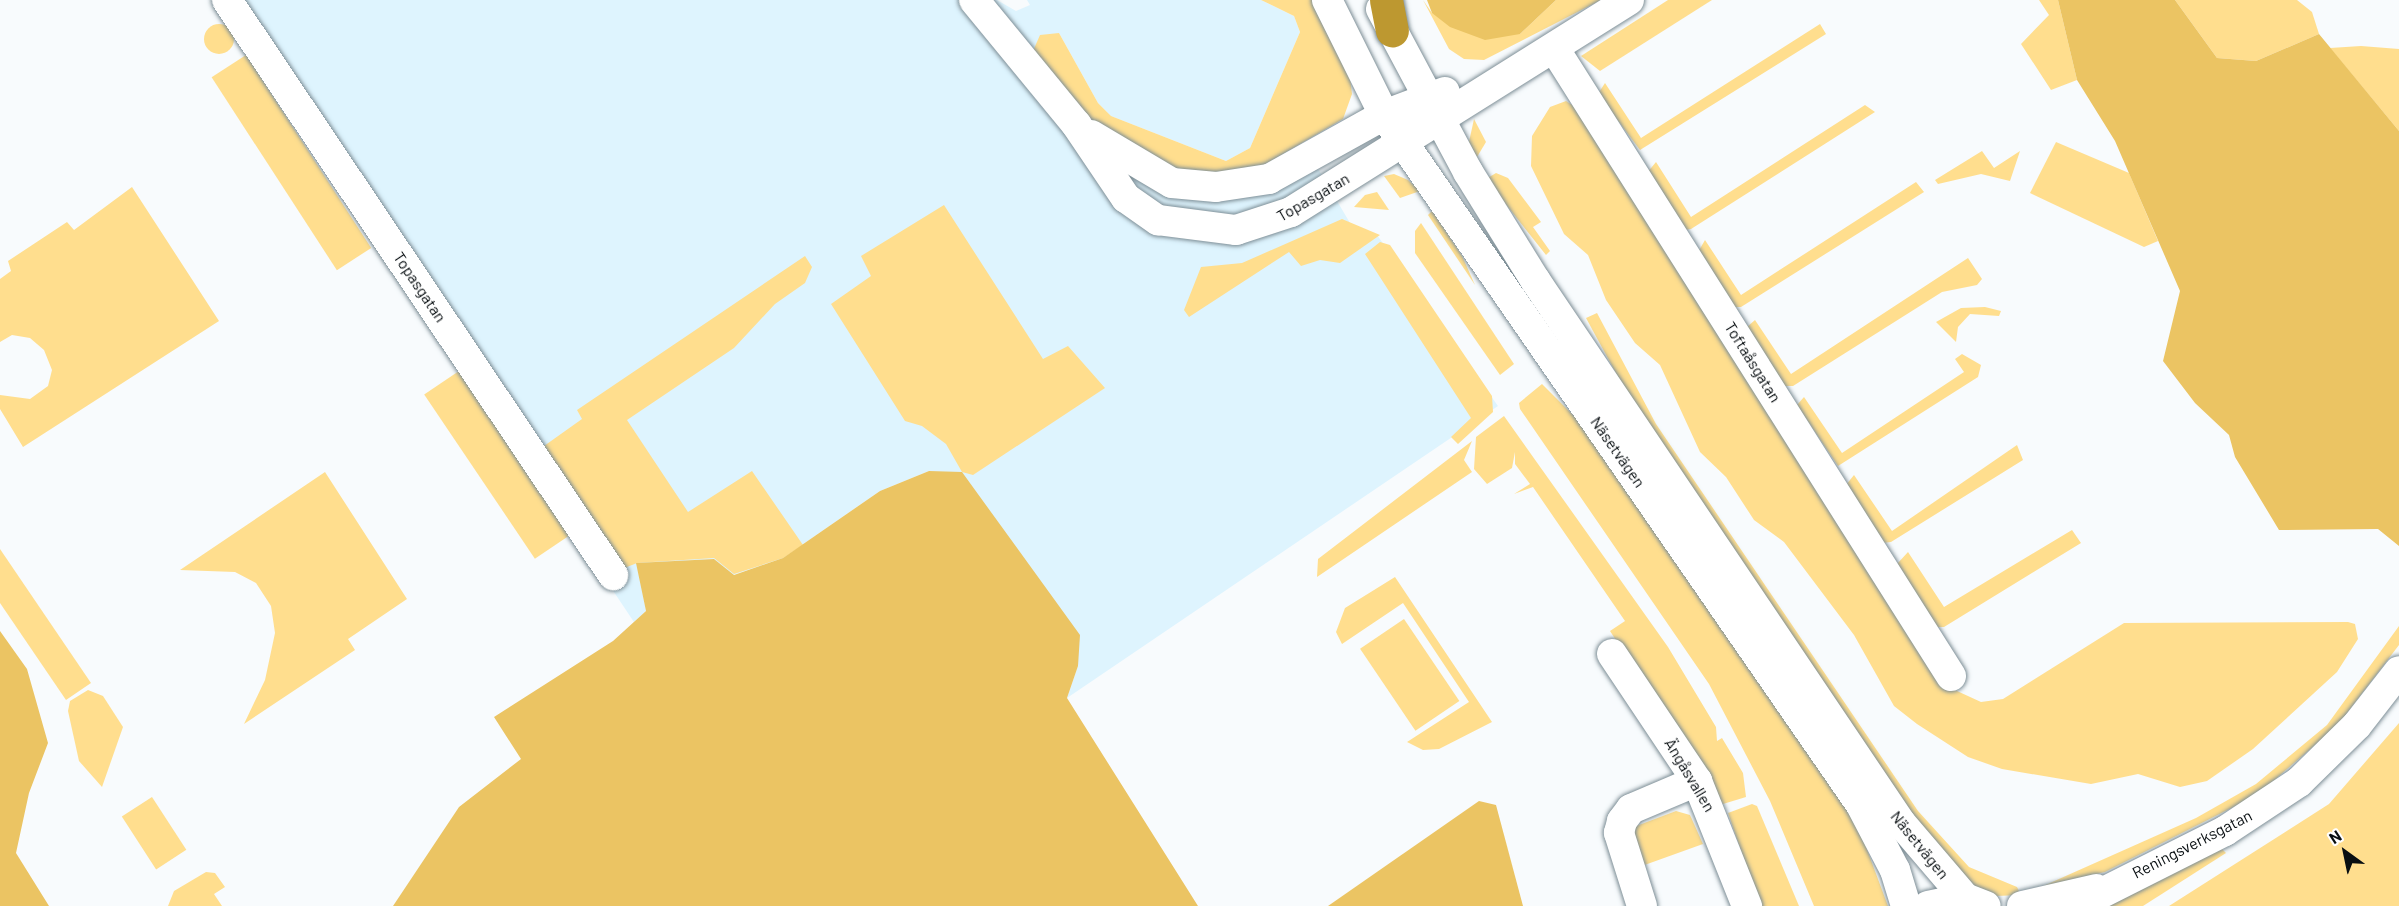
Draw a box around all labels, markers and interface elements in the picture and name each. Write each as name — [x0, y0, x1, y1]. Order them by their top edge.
street label: Topasgatan — [1273, 169, 1353, 225]
street label: Topasgatan — [389, 248, 451, 326]
street label: Toftaåsgatan — [1721, 318, 1785, 406]
street label: Näsetvägen — [1587, 413, 1649, 491]
street label: Ängåsvallen — [1661, 735, 1719, 815]
street label: Reningsverksgatan — [2129, 806, 2255, 882]
street label: Näsetvägen — [1887, 807, 1953, 883]
north arrow — [2315, 822, 2375, 882]
text: N — [2325, 826, 2345, 847]

